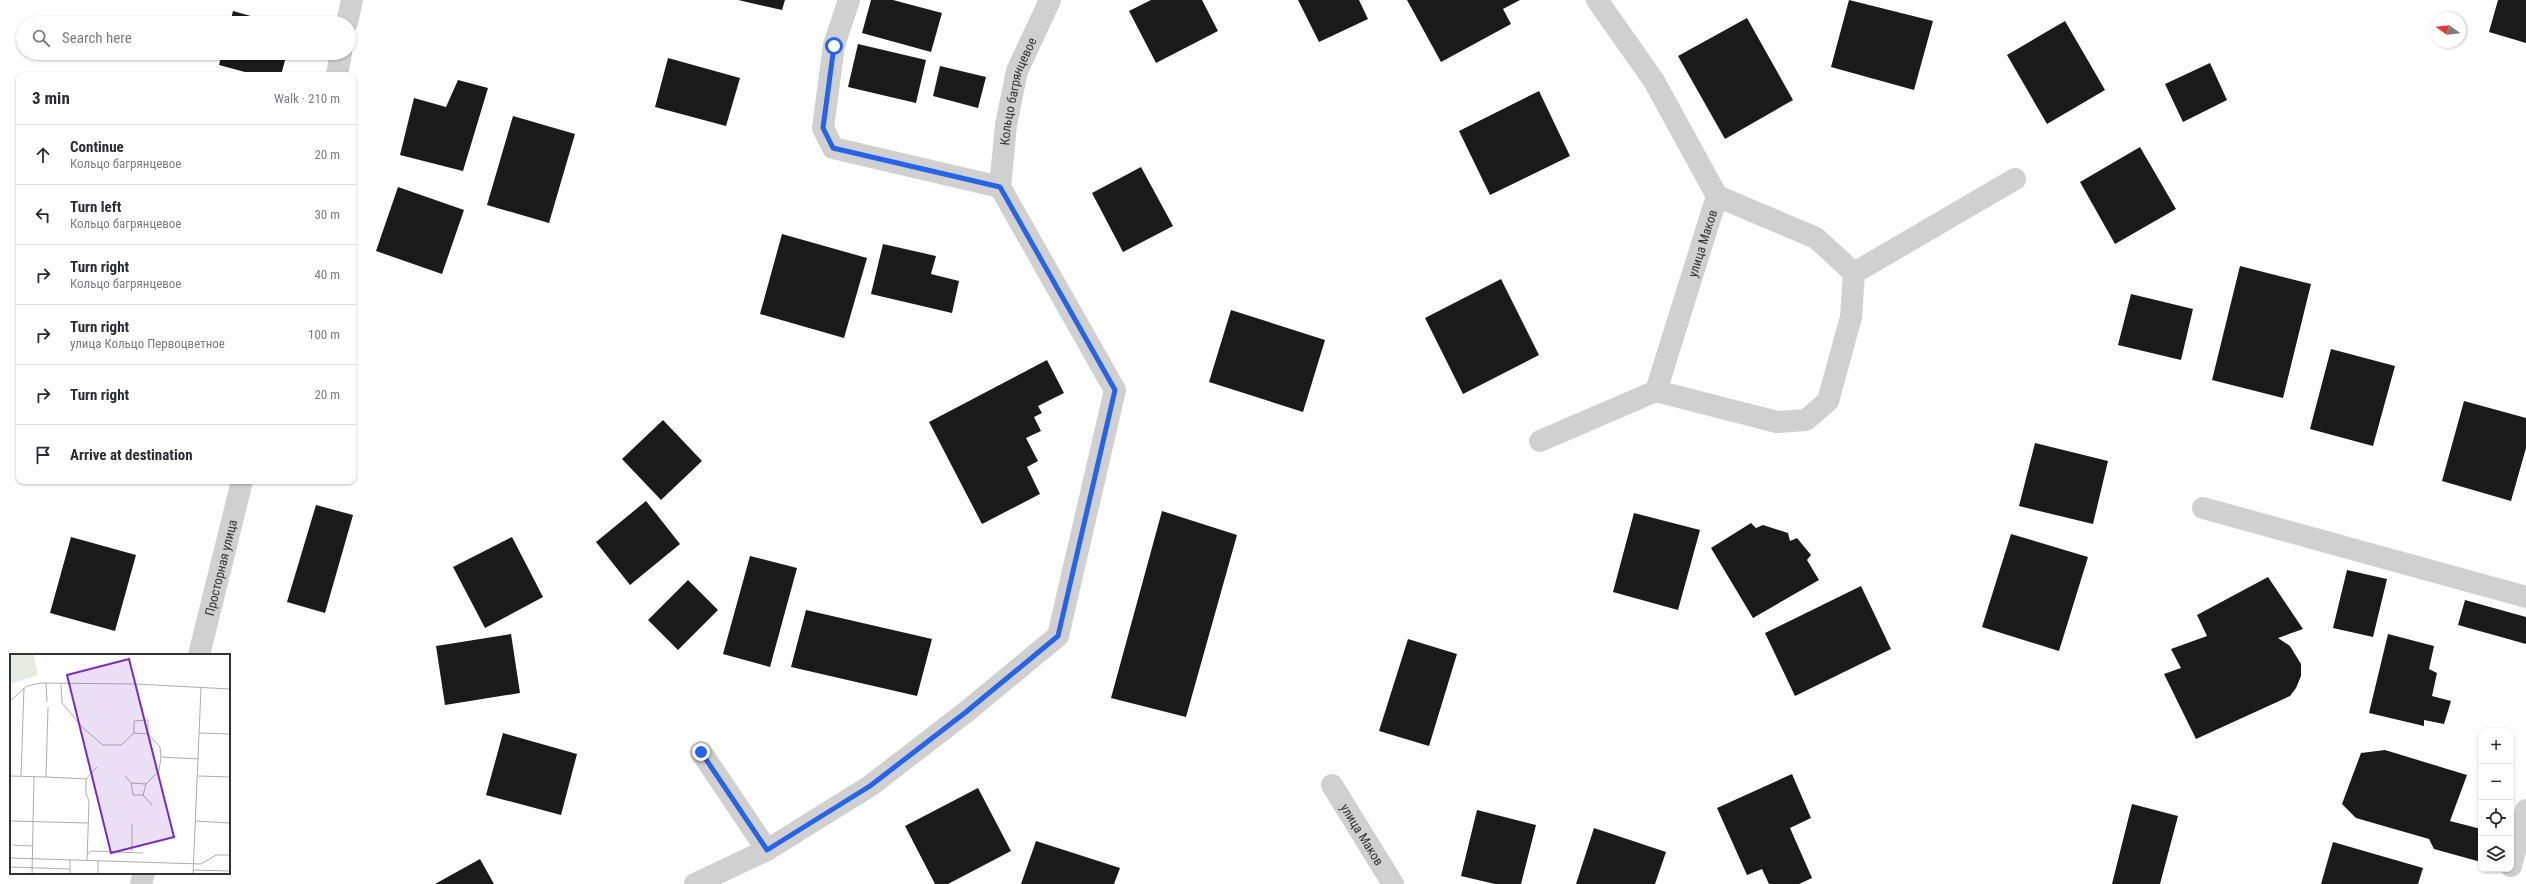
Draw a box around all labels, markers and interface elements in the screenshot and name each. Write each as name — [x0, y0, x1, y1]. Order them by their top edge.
north arrow — [2430, 12, 2466, 48]
search box — [16, 16, 356, 60]
icon: search — [30, 27, 52, 49]
text: Search here — [62, 29, 132, 47]
street label: Кольцо багрянцевое — [997, 35, 1039, 146]
route start — [825, 37, 843, 55]
text: 3 min — [32, 88, 70, 108]
text: Walk · 210 m — [274, 91, 340, 106]
text: Continue — [70, 138, 124, 156]
icon: ahead — [32, 144, 54, 166]
text: 20 m — [314, 147, 340, 162]
text: Кольцо багрянцевое — [70, 156, 181, 171]
text: Turn left — [70, 198, 121, 216]
icon: left — [32, 204, 54, 226]
text: 30 m — [314, 207, 340, 222]
street label: улица Маков — [1685, 208, 1720, 279]
text: Кольцо багрянцевое — [70, 216, 181, 231]
text: Turn right — [70, 258, 129, 276]
icon: right — [32, 264, 54, 286]
text: 40 m — [314, 267, 340, 282]
text: Кольцо багрянцевое — [70, 276, 181, 291]
text: Turn right — [70, 318, 129, 336]
icon: right — [32, 324, 54, 346]
text: 100 m — [308, 327, 340, 342]
text: улица Кольцо Первоцветное — [70, 336, 225, 351]
icon: right — [32, 384, 54, 406]
text: Turn right — [70, 386, 129, 404]
text: 20 m — [314, 387, 340, 402]
icon: arrive — [32, 444, 54, 466]
text: Arrive at destination — [70, 446, 193, 464]
street label: Просторная улица — [202, 518, 240, 618]
inset map — [10, 654, 230, 874]
map controls — [2478, 728, 2514, 872]
button: + — [2478, 728, 2514, 764]
route end — [692, 743, 710, 761]
button: − — [2478, 764, 2514, 800]
button: locate — [2478, 800, 2514, 836]
street label: улица Маков — [1337, 801, 1387, 868]
button: layers — [2478, 836, 2514, 872]

